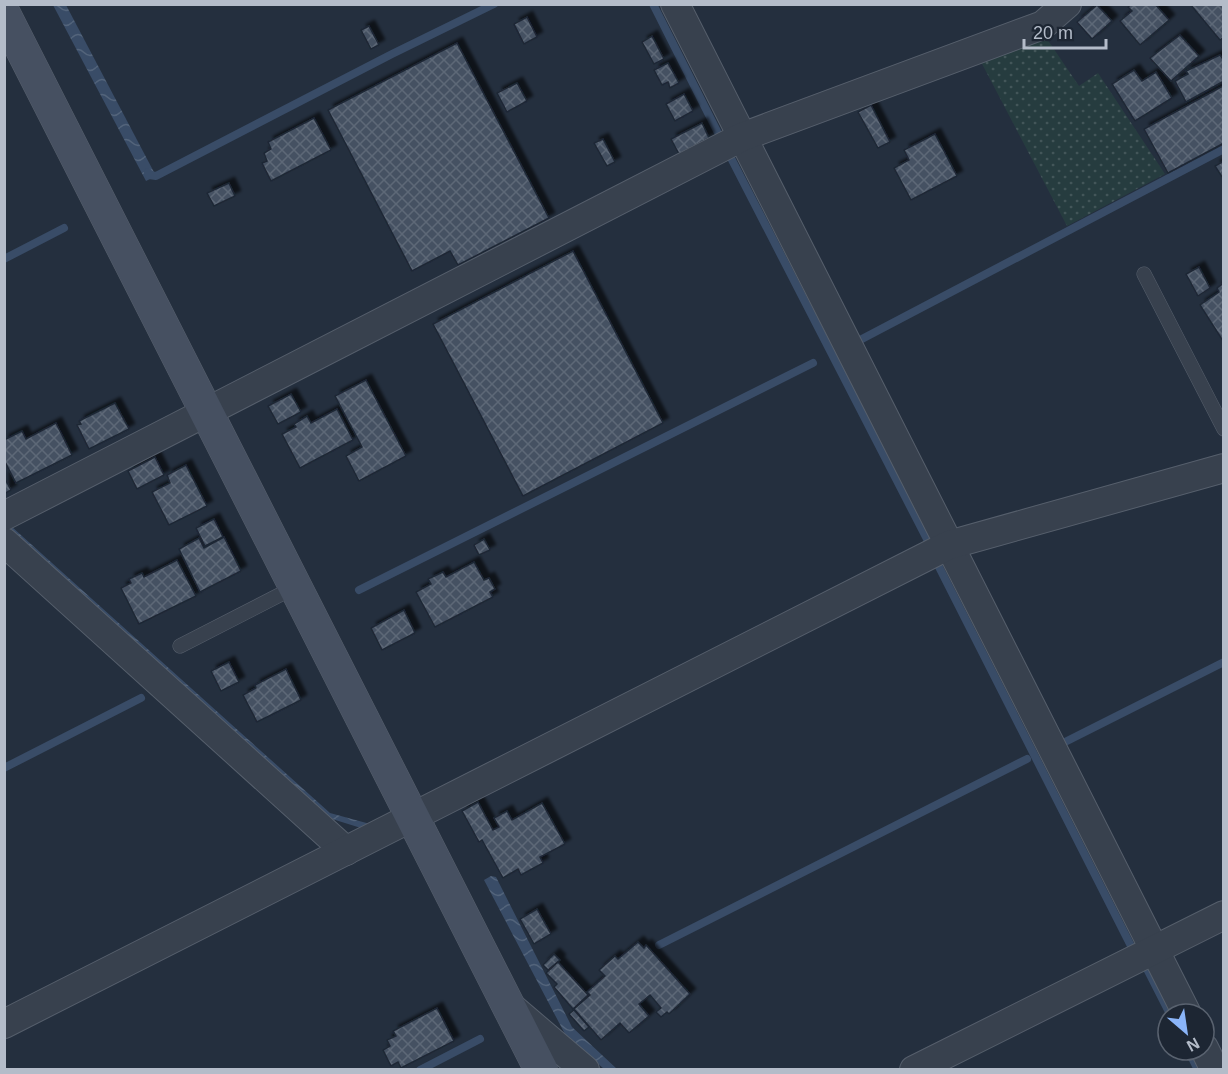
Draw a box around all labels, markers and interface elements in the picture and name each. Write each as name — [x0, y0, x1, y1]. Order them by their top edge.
scale bar — [1024, 12, 1106, 50]
text: 20 m — [1033, 23, 1073, 43]
north arrow — [1156, 1002, 1216, 1062]
text: N — [1184, 1034, 1202, 1055]

